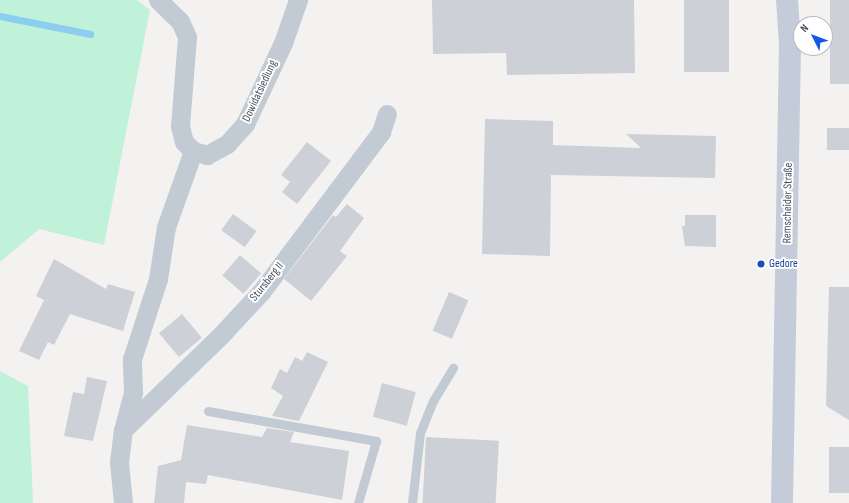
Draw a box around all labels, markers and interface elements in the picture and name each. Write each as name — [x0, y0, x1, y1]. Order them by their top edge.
north arrow — [793, 16, 833, 56]
text: N — [798, 22, 811, 35]
street label: Dowidatsiedlung — [239, 58, 281, 124]
street label: Remscheider Straße — [780, 162, 796, 244]
place label: Gedore — [769, 257, 798, 271]
marker: Gedore — [756, 259, 766, 269]
street label: Stursberg II — [247, 260, 287, 304]

